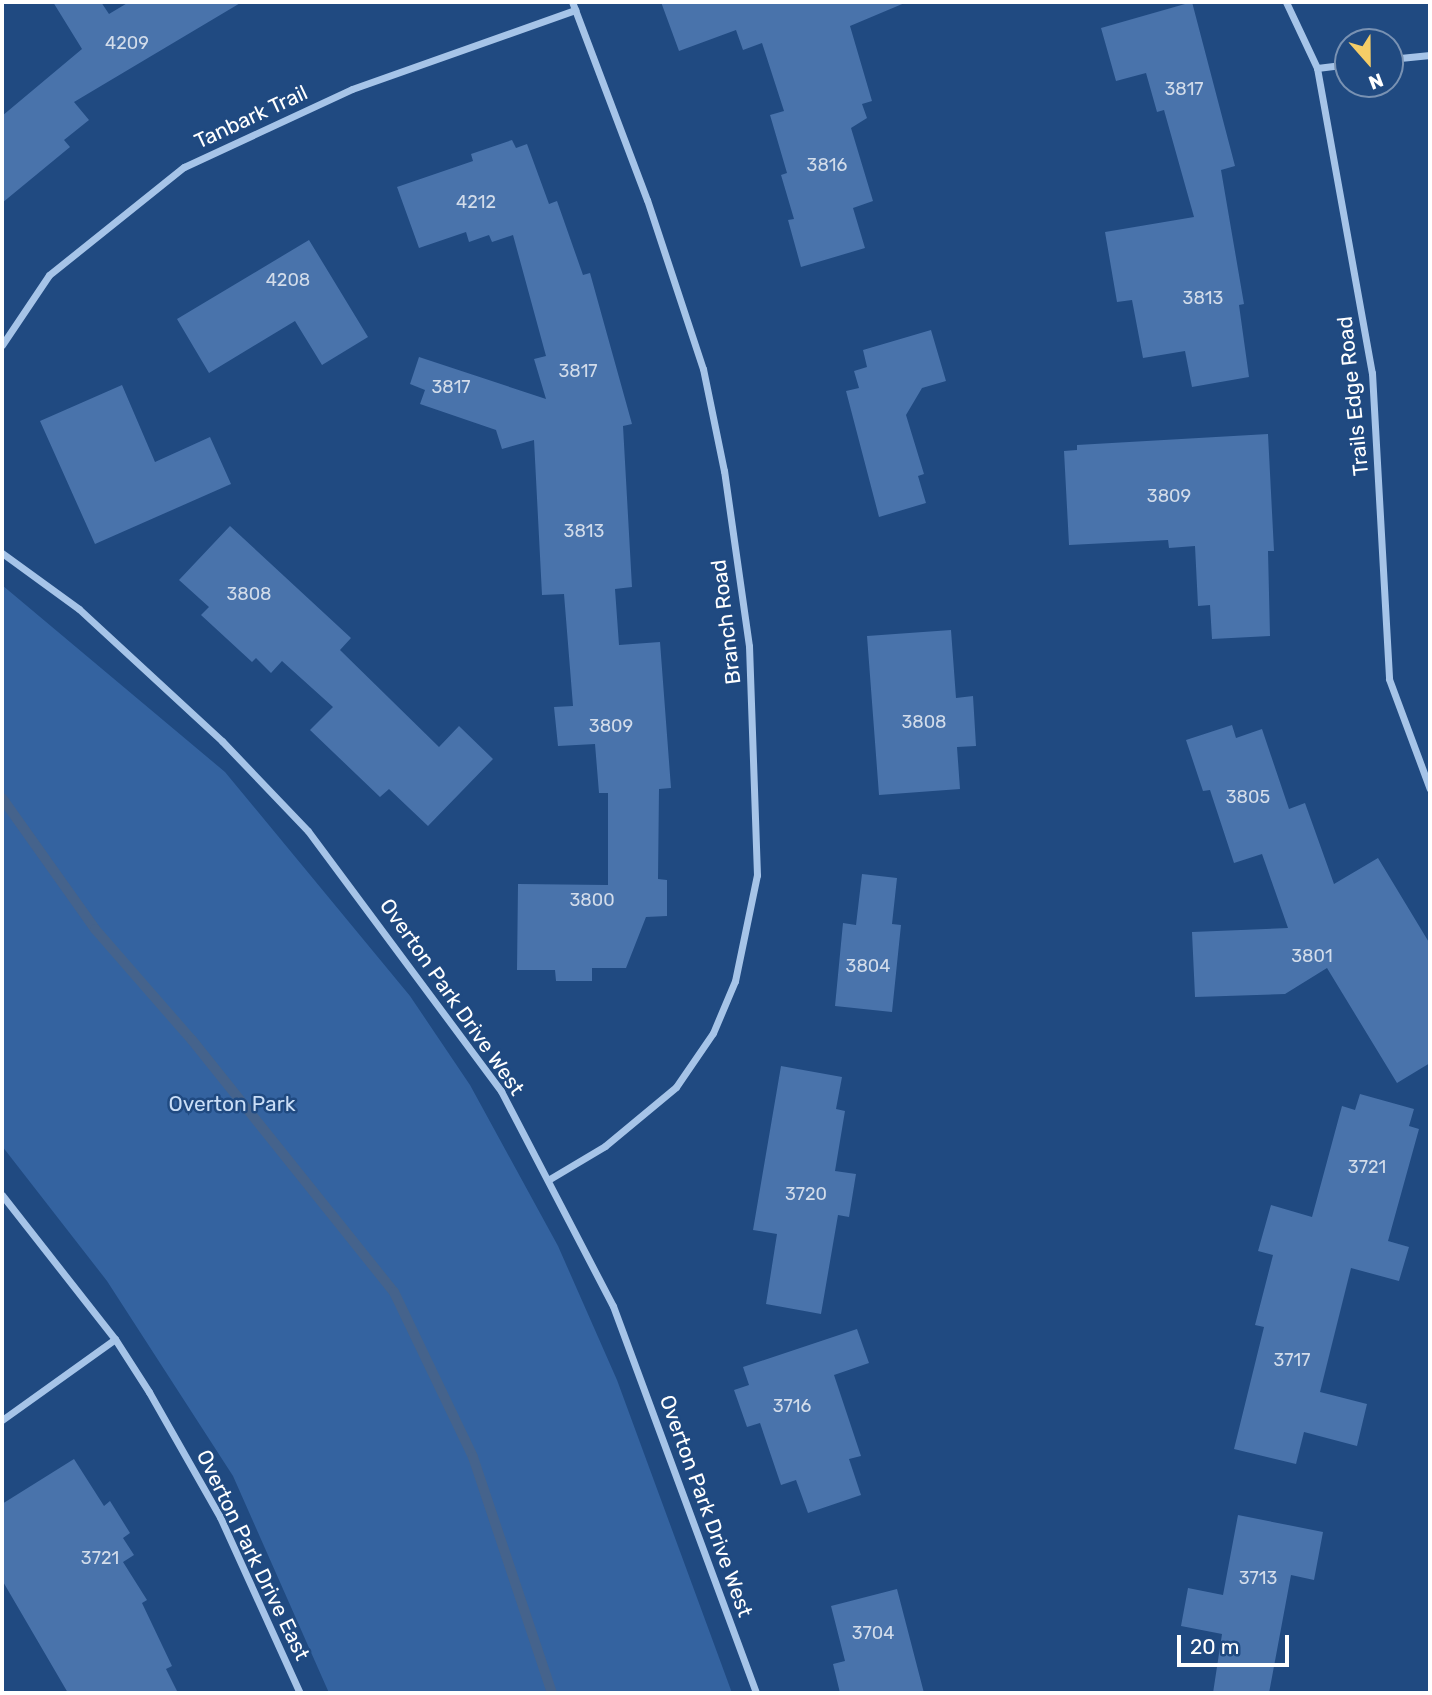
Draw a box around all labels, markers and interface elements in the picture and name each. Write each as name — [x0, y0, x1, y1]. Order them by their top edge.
north arrow — [1334, 28, 1404, 98]
house number: 4209 — [105, 32, 149, 54]
text: N — [1365, 68, 1386, 94]
house number: 3817 — [1164, 78, 1204, 100]
street label: Tanbark Trail — [190, 80, 312, 154]
house number: 3816 — [807, 154, 847, 176]
house number: 4212 — [456, 191, 496, 213]
house number: 4208 — [266, 269, 310, 291]
house number: 3813 — [1183, 287, 1223, 309]
street label: Trails Edge Road — [1332, 315, 1374, 477]
house number: 3817 — [558, 360, 598, 382]
house number: 3817 — [431, 376, 471, 398]
house number: 3809 — [1147, 485, 1191, 507]
house number: 3813 — [564, 520, 604, 542]
street label: Branch Road — [706, 558, 746, 686]
house number: 3808 — [226, 583, 272, 605]
house number: 3808 — [901, 711, 947, 733]
house number: 3809 — [589, 715, 633, 737]
house number: 3805 — [1226, 786, 1270, 808]
house number: 3800 — [569, 889, 615, 911]
street label: Overton Park Drive West — [374, 894, 530, 1100]
house number: 3801 — [1291, 945, 1333, 967]
house number: 3804 — [846, 955, 890, 977]
park label: Overton Park — [168, 1091, 296, 1117]
house number: 3721 — [1348, 1156, 1386, 1178]
house number: 3720 — [785, 1183, 827, 1205]
house number: 3717 — [1274, 1349, 1310, 1371]
street label: Overton Park Drive West — [654, 1391, 758, 1621]
house number: 3716 — [773, 1395, 811, 1417]
street label: Overton Park Drive East — [191, 1446, 315, 1664]
house number: 3721 — [81, 1547, 119, 1569]
house number: 3713 — [1239, 1567, 1277, 1589]
house number: 3704 — [852, 1622, 894, 1644]
scale bar — [1180, 1622, 1292, 1666]
text: 20 m — [1190, 1634, 1239, 1659]

